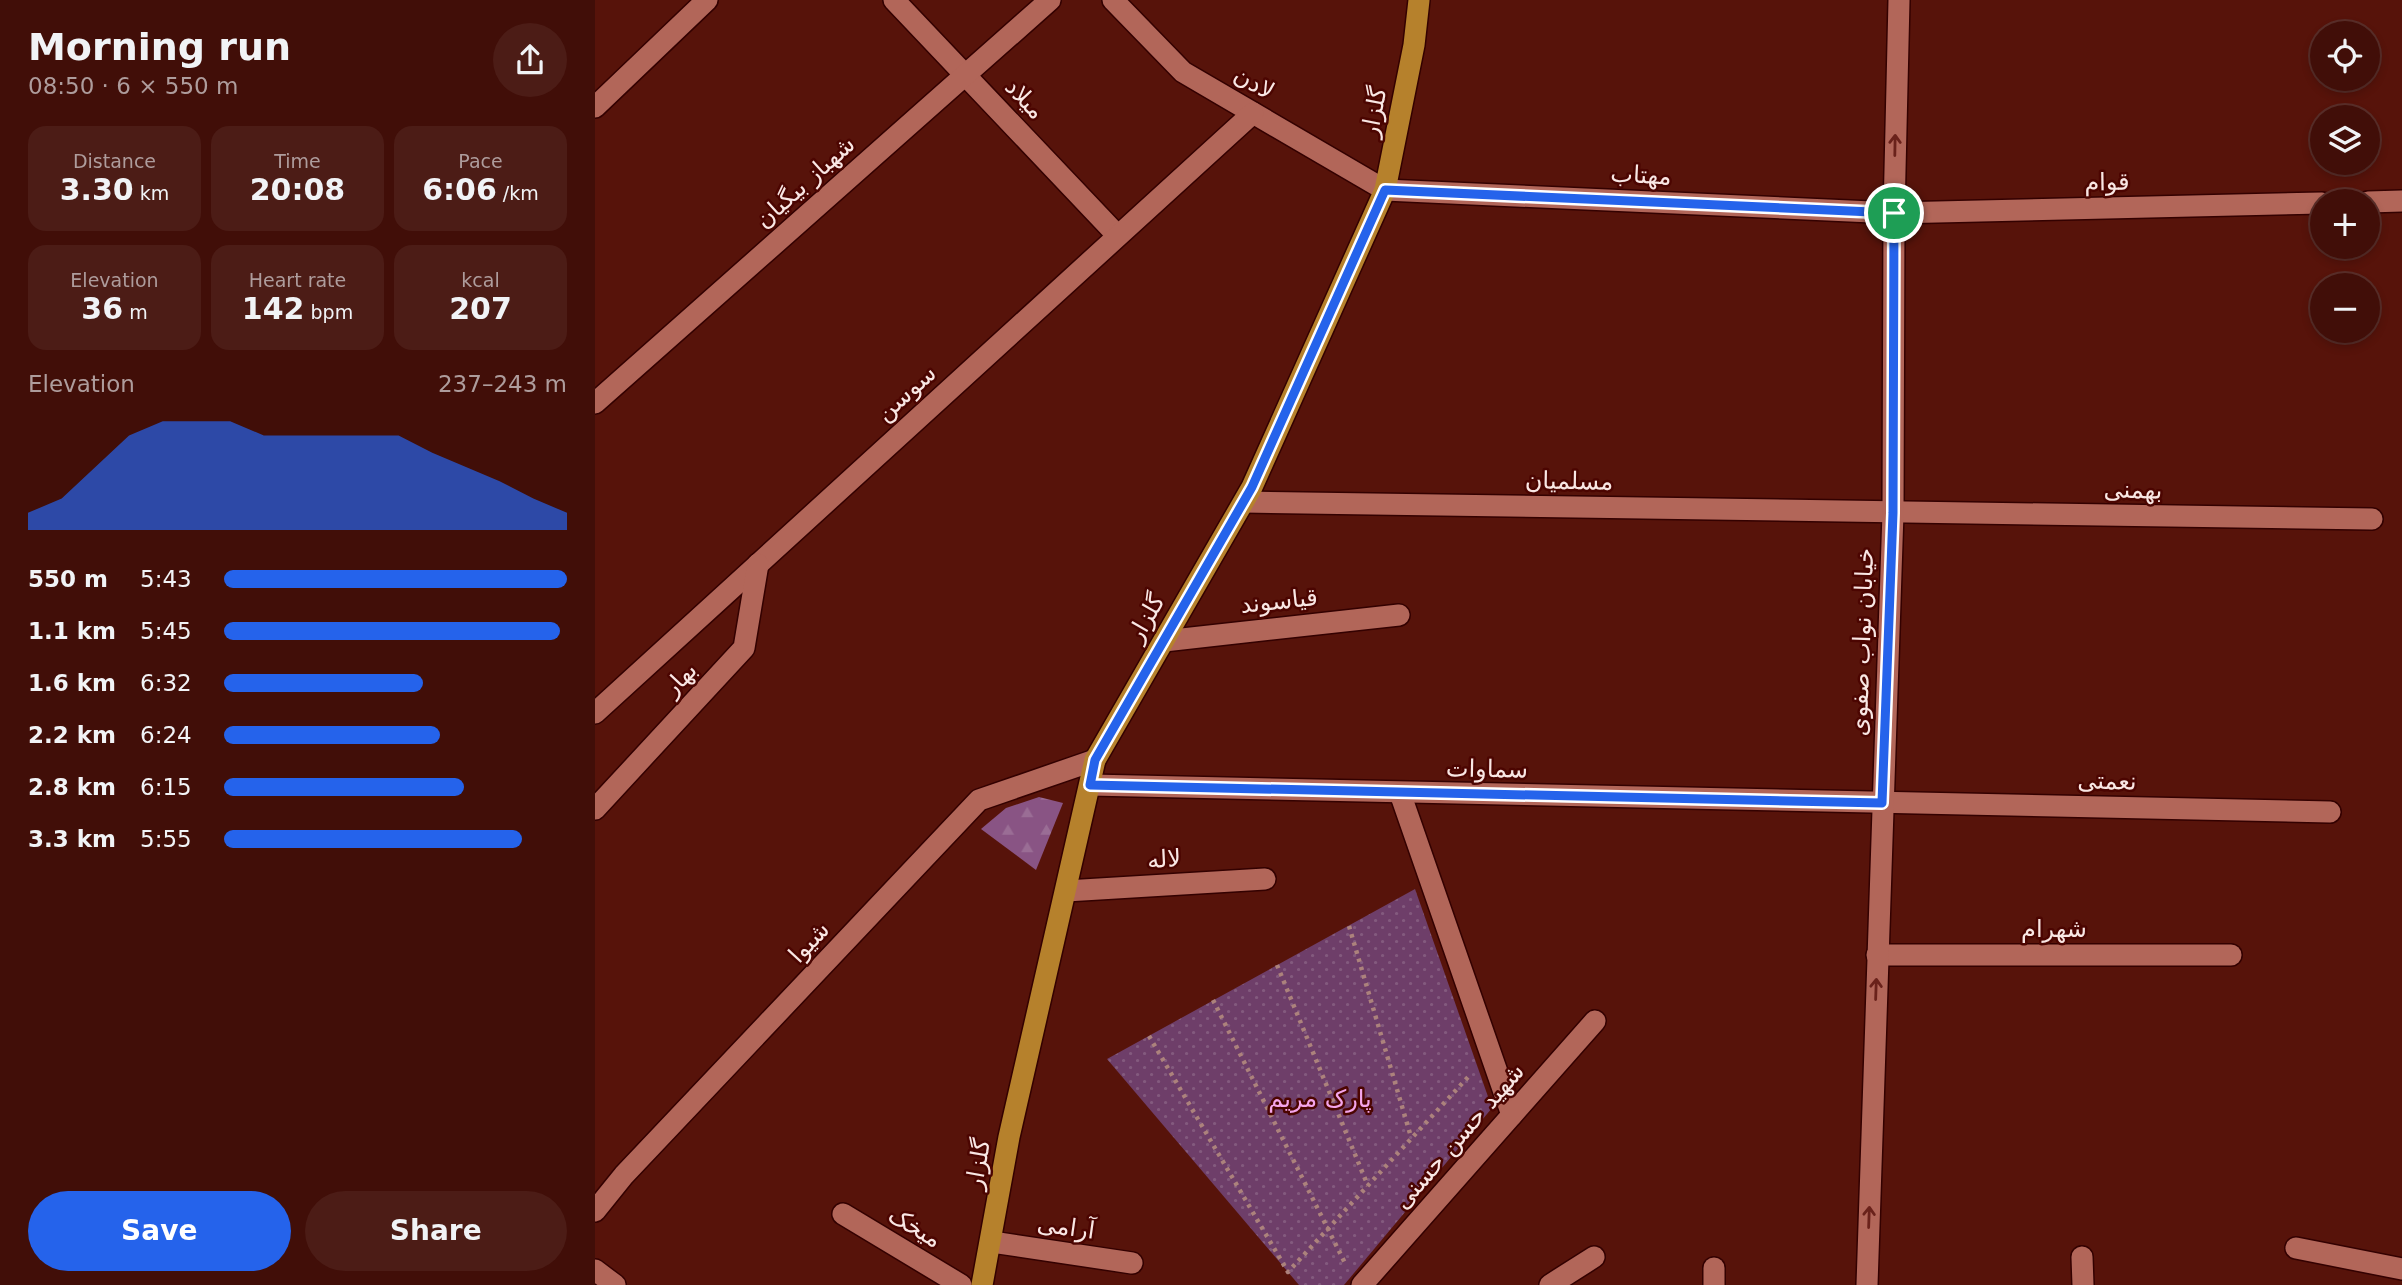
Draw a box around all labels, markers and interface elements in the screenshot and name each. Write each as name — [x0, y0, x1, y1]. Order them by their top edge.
map controls — [2310, 21, 2380, 343]
button: locate — [2310, 21, 2380, 91]
button: share — [493, 23, 567, 97]
text: Morning run — [28, 25, 291, 69]
street label: لادن — [1229, 60, 1279, 106]
text: 08:50 · 6 × 550 m — [28, 73, 238, 99]
street label: میلاد — [999, 73, 1051, 125]
street label: گلزار — [1355, 84, 1393, 141]
button: layers — [2310, 105, 2380, 175]
street label: شهباز بیگیان — [749, 130, 861, 234]
one-way arrow — [1889, 133, 1902, 156]
text: Distance — [73, 150, 156, 172]
text: Time — [274, 150, 321, 172]
text: Pace — [458, 150, 503, 172]
street label: مهتاب — [1610, 159, 1672, 191]
street label: قوام — [2084, 168, 2130, 196]
text: 3.30 — [60, 172, 134, 207]
text: 20:08 — [250, 172, 345, 207]
text: 6:06 — [422, 172, 497, 207]
text: km — [134, 182, 169, 204]
text: /km — [497, 182, 539, 204]
pin — [1864, 183, 1924, 243]
button: + — [2310, 189, 2380, 259]
icon: arrive — [1875, 194, 1913, 232]
text: Elevation — [70, 269, 159, 291]
text: Heart rate — [249, 269, 346, 291]
text: kcal — [461, 269, 500, 291]
button: − — [2310, 273, 2380, 343]
text: 36 — [81, 291, 123, 326]
text: 142 — [242, 291, 304, 326]
text: 207 — [449, 291, 512, 326]
text: m — [123, 301, 148, 323]
text: bpm — [304, 301, 353, 323]
street label: سوسن — [870, 359, 942, 427]
text: Elevation — [28, 371, 135, 397]
text: 237–243 m — [438, 371, 567, 397]
street label: مسلمیان — [1525, 466, 1613, 496]
street label: بهمنی — [2103, 475, 2163, 505]
street label: خیابان نواب صفوی — [1845, 547, 1879, 737]
text: 550 m — [28, 566, 108, 592]
text: 5:43 — [140, 566, 192, 592]
street label: قیاسوند — [1239, 583, 1319, 619]
street label: گلزار — [1121, 588, 1171, 648]
text: 1.1 km — [28, 618, 116, 644]
text: 5:45 — [140, 618, 192, 644]
street label: بهار — [657, 656, 703, 703]
text: 1.6 km — [28, 670, 116, 696]
text: 6:32 — [140, 670, 192, 696]
text: 2.2 km — [28, 722, 116, 748]
text: 6:24 — [140, 722, 192, 748]
street label: سماوات — [1446, 754, 1528, 784]
street label: نعمتی — [2077, 766, 2137, 796]
text: 2.8 km — [28, 774, 116, 800]
text: 6:15 — [140, 774, 192, 800]
text: 3.3 km — [28, 826, 116, 852]
text: 5:55 — [140, 826, 192, 852]
street label: لاله — [1146, 844, 1182, 874]
street label: شیوا — [783, 915, 835, 969]
street label: شهرام — [2021, 915, 2087, 943]
one-way arrow — [1870, 978, 1883, 1001]
street label: شهید حسن حسنی — [1388, 1057, 1530, 1215]
park label: پارک مریم — [1268, 1085, 1372, 1113]
street label: گلزار — [960, 1136, 996, 1192]
button: Save — [28, 1191, 291, 1271]
button: Share — [305, 1191, 567, 1271]
street label: میخک — [883, 1200, 947, 1254]
one-way arrow — [1862, 1206, 1875, 1229]
street label: آرامی — [1035, 1208, 1098, 1245]

